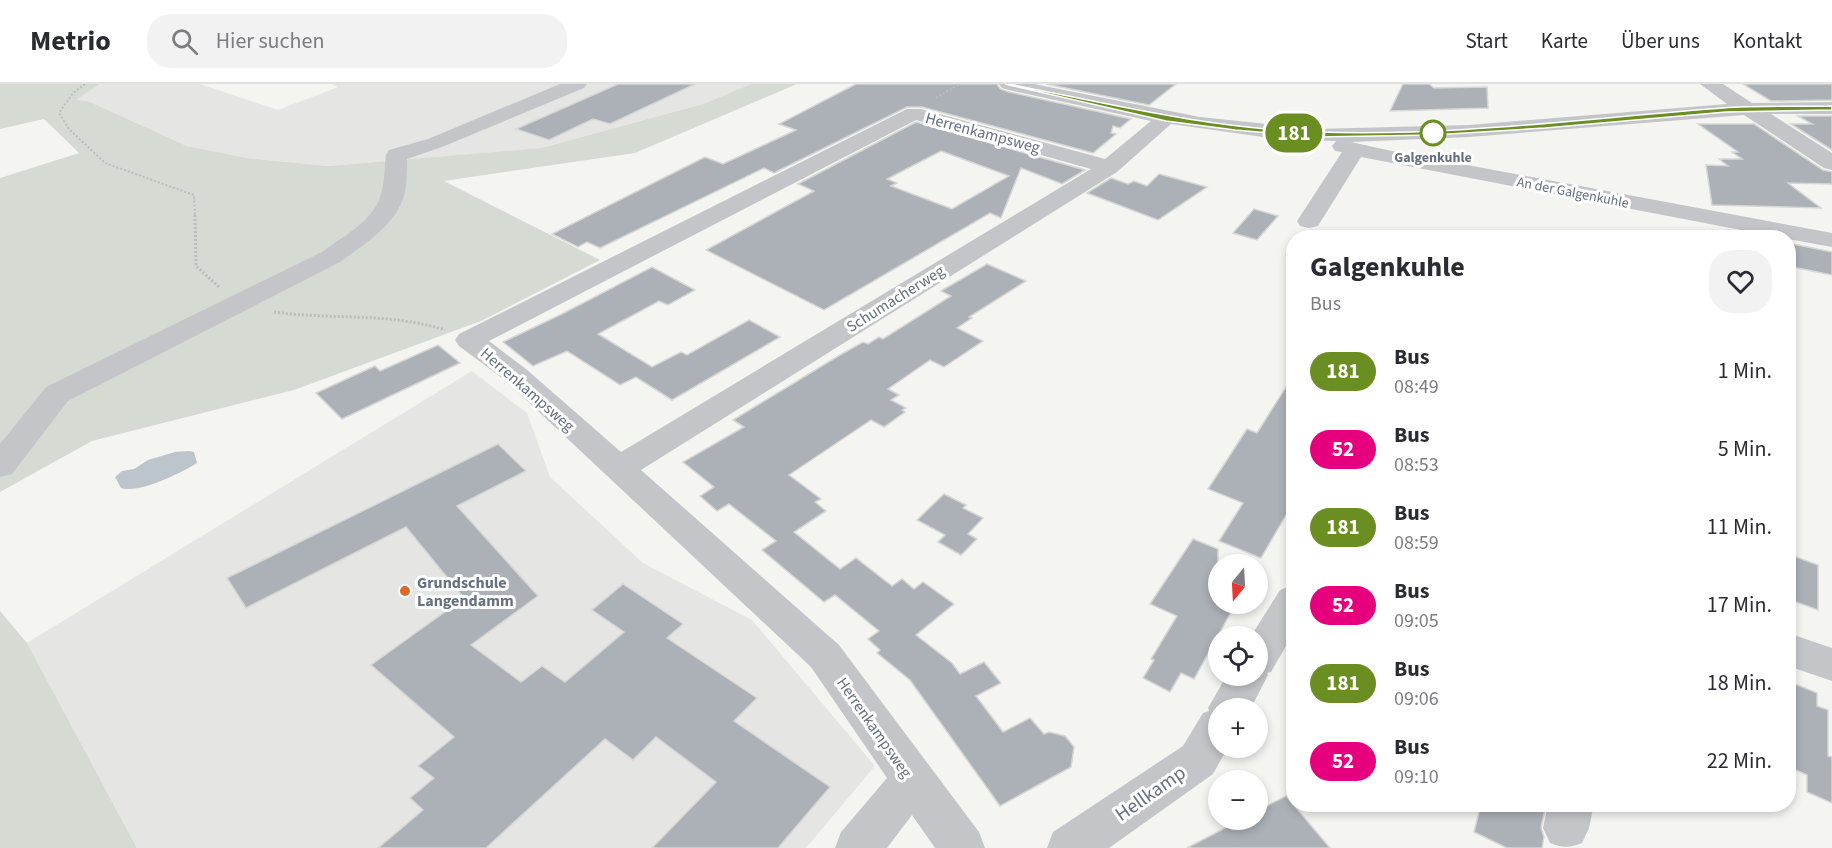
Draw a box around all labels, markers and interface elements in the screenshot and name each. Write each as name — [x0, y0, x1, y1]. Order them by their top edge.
search box — [147, 14, 567, 68]
text: Metrio — [30, 21, 111, 61]
icon: search — [168, 25, 201, 58]
text: Hier suchen — [216, 25, 325, 57]
text: Start — [1465, 26, 1508, 56]
text: Karte — [1541, 26, 1588, 56]
text: Über uns — [1621, 26, 1700, 56]
text: Kontakt — [1733, 26, 1802, 56]
street label: Herrenkampsweg — [923, 107, 1043, 159]
line badge: 181 — [1260, 113, 1328, 152]
text: 181 — [1277, 118, 1311, 148]
marker: Galgenkuhle — [1420, 120, 1446, 146]
place label: Galgenkuhle — [1394, 148, 1472, 168]
street label: An der Galgenkuhle — [1515, 172, 1631, 214]
text: Galgenkuhle — [1310, 247, 1465, 287]
button: heart — [1709, 250, 1772, 313]
street label: Schumacherweg — [842, 260, 949, 338]
text: Bus — [1310, 290, 1341, 318]
text: Bus — [1394, 341, 1430, 373]
street label: Herrenkampsweg — [476, 343, 579, 437]
text: 1 Min. — [1718, 355, 1772, 387]
text: 181 — [1326, 356, 1360, 386]
text: 08:49 — [1394, 373, 1439, 401]
text: Bus — [1394, 419, 1430, 451]
text: 5 Min. — [1718, 433, 1772, 465]
text: 52 — [1332, 434, 1354, 464]
text: 08:53 — [1394, 451, 1439, 479]
text: Bus — [1394, 497, 1430, 529]
text: 11 Min. — [1707, 511, 1772, 543]
text: 181 — [1326, 512, 1360, 542]
text: 08:59 — [1394, 529, 1439, 557]
north arrow — [1208, 554, 1268, 614]
map controls — [1208, 554, 1268, 830]
place label: Grundschule Langendamm — [417, 572, 514, 612]
text: Bus — [1394, 575, 1430, 607]
marker: Grundschule Langendamm — [398, 584, 412, 598]
text: 17 Min. — [1707, 589, 1772, 621]
text: 52 — [1332, 590, 1354, 620]
text: 09:05 — [1394, 607, 1439, 635]
button: locate — [1208, 626, 1268, 686]
text: Bus — [1394, 653, 1430, 685]
text: 18 Min. — [1707, 667, 1772, 699]
text: 181 — [1326, 668, 1360, 698]
street label: Herrenkampsweg — [831, 673, 917, 782]
text: 09:06 — [1394, 685, 1439, 713]
button: + — [1208, 698, 1268, 758]
text: Bus — [1394, 731, 1430, 763]
text: 22 Min. — [1707, 745, 1772, 777]
text: 52 — [1332, 746, 1354, 776]
street label: Hellkamp — [1110, 759, 1192, 828]
text: 09:10 — [1394, 763, 1439, 791]
button: − — [1208, 770, 1268, 830]

